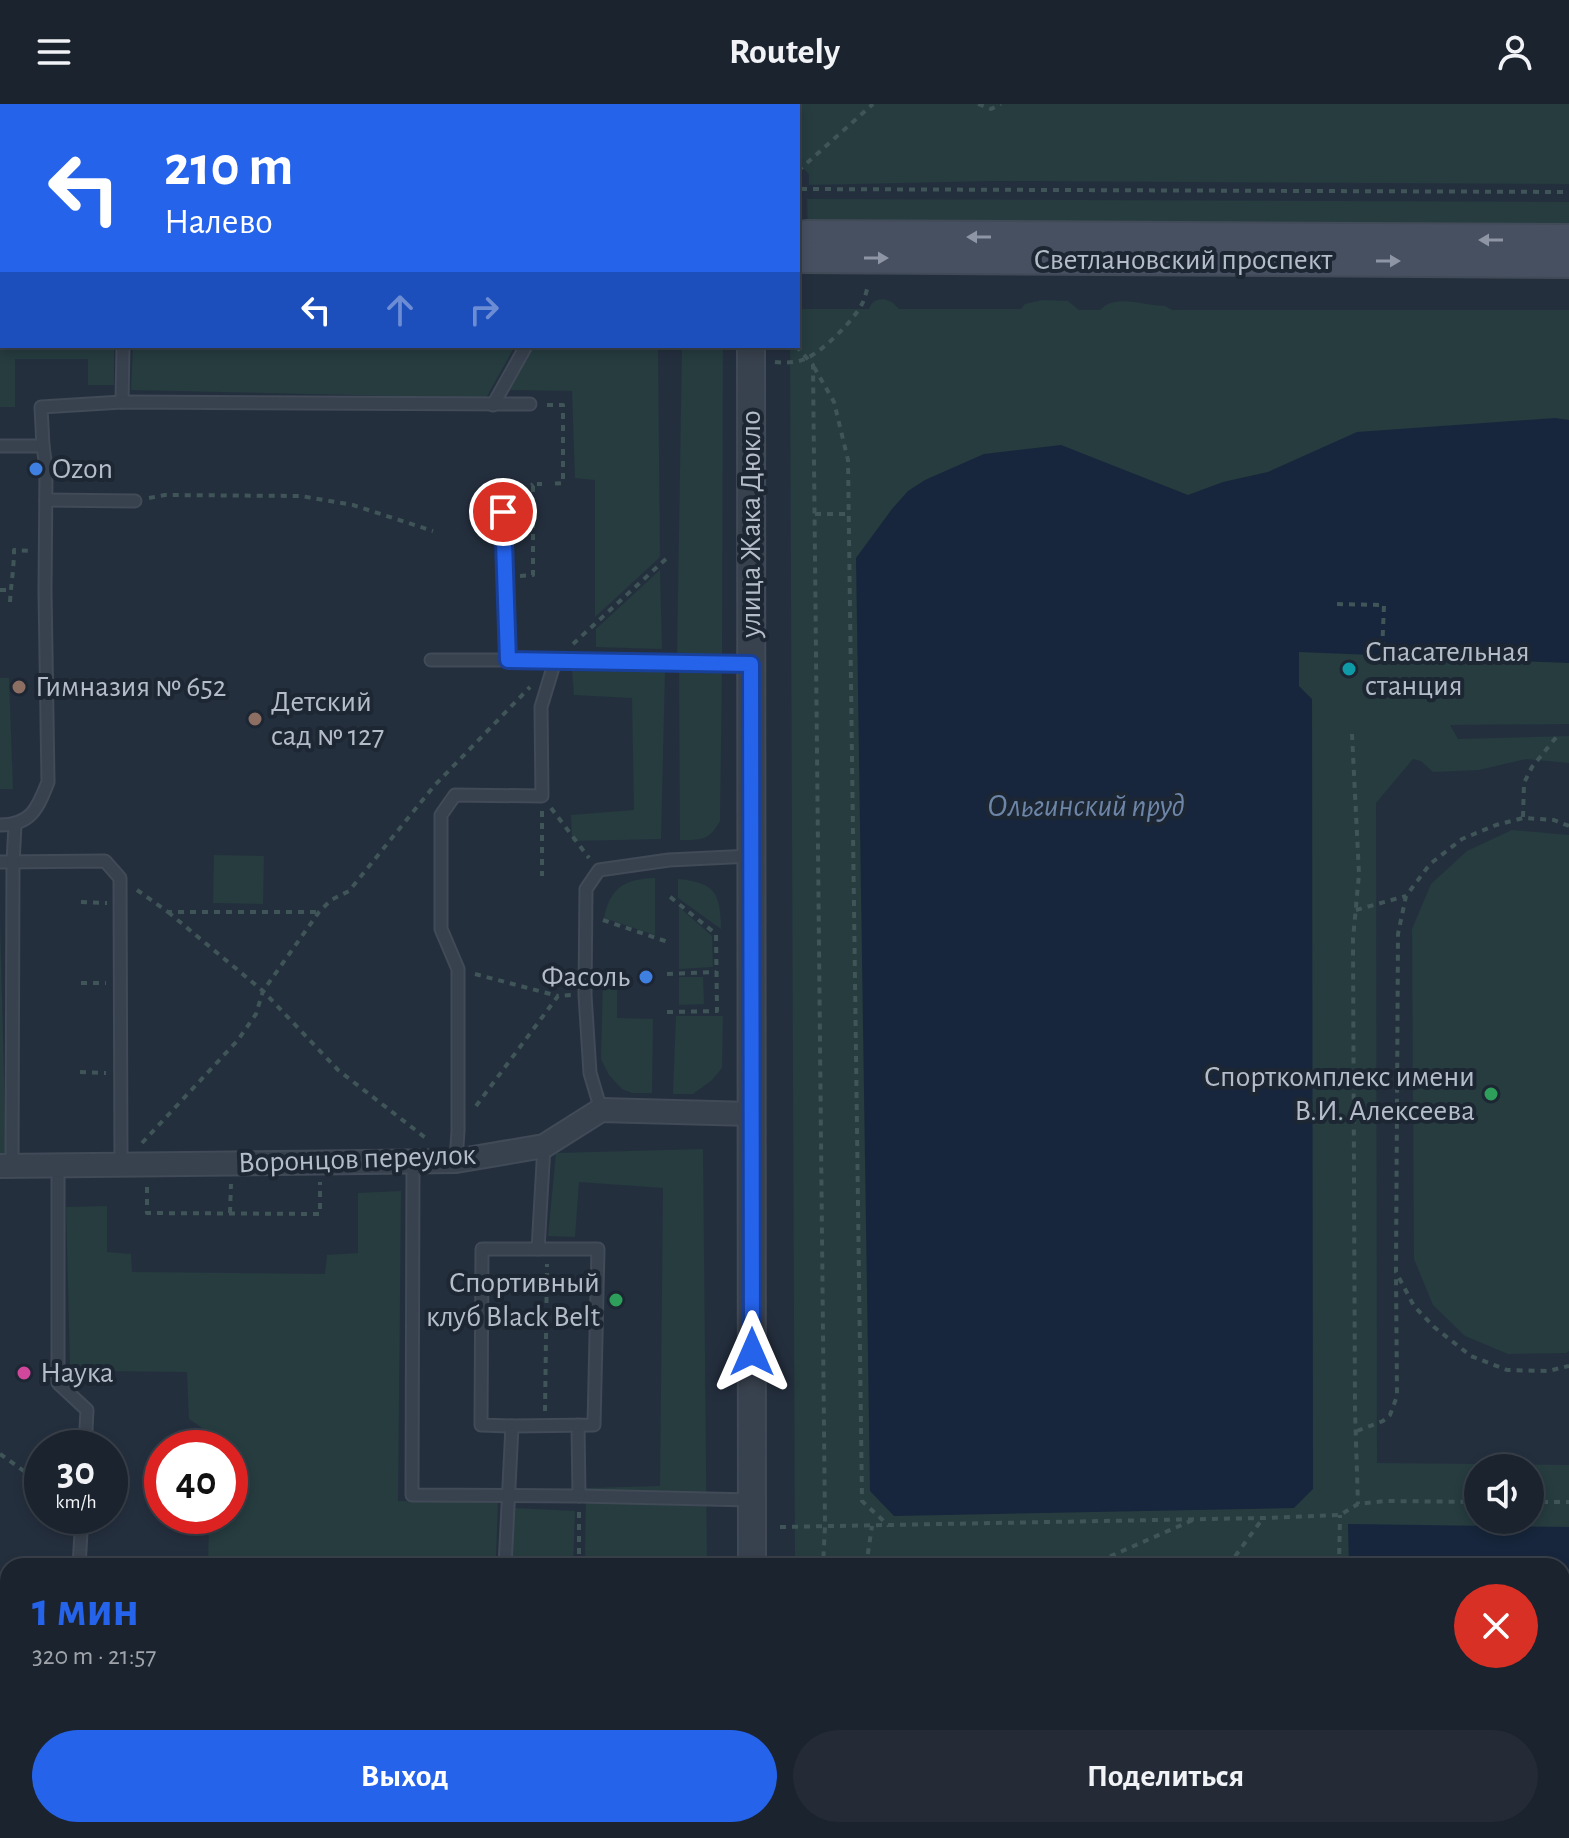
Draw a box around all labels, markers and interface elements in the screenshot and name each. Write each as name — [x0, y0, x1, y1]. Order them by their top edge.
icon: menu — [32, 30, 76, 74]
icon: person — [1493, 30, 1537, 74]
text: Routely — [729, 34, 840, 70]
icon: left — [32, 136, 136, 240]
text: 210 m — [164, 139, 293, 195]
text: Налево — [164, 204, 273, 240]
one-way arrow — [966, 231, 991, 243]
one-way arrow — [1478, 233, 1503, 246]
street label: Светлановский проспект — [1034, 245, 1333, 275]
one-way arrow — [864, 252, 889, 264]
one-way arrow — [1376, 255, 1401, 267]
icon: left — [294, 288, 338, 332]
icon: ahead — [378, 288, 422, 332]
icon: right — [462, 288, 506, 332]
street label: улица Жака Дюкло — [736, 410, 766, 639]
place label: Ozon — [52, 454, 113, 484]
marker: Ozon — [27, 460, 45, 478]
pin — [469, 478, 537, 546]
icon: arrive — [481, 490, 525, 534]
place label: Спасательная станция — [1365, 637, 1530, 701]
marker: Спасательная станция — [1340, 660, 1358, 678]
place label: Гимназия № 652 — [35, 672, 227, 702]
marker: Гимназия № 652 — [10, 678, 28, 696]
place label: Детский сад № 127 — [271, 687, 384, 751]
marker: Детский сад № 127 — [246, 710, 264, 728]
water label: Ольгинский пруд — [987, 790, 1185, 823]
place label: Фасоль — [541, 962, 630, 992]
marker: Фасоль — [637, 968, 655, 986]
place label: Спорткомплекс имени В.И. Алексеева — [1204, 1062, 1475, 1126]
marker: Спорткомплекс имени В.И. Алексеева — [1482, 1085, 1500, 1103]
street label: Воронцов переулок — [237, 1140, 477, 1178]
place label: Спортивный клуб Black Belt — [426, 1268, 600, 1332]
marker: Спортивный клуб Black Belt — [607, 1291, 625, 1309]
position arrow — [710, 1310, 794, 1394]
place label: Наука — [40, 1358, 114, 1388]
marker: Наука — [15, 1364, 33, 1382]
speed limit sign: 40 — [144, 1430, 248, 1534]
text: 30 — [57, 1452, 95, 1492]
map controls — [1464, 1454, 1544, 1534]
button: sound — [1464, 1454, 1544, 1534]
text: km/h — [55, 1492, 97, 1512]
button: close — [1454, 1584, 1538, 1668]
text: 1 мин — [32, 1587, 139, 1635]
text: 320 m · 21:57 — [32, 1643, 156, 1669]
button: Выход — [32, 1730, 777, 1822]
button: Поделиться — [793, 1730, 1538, 1822]

